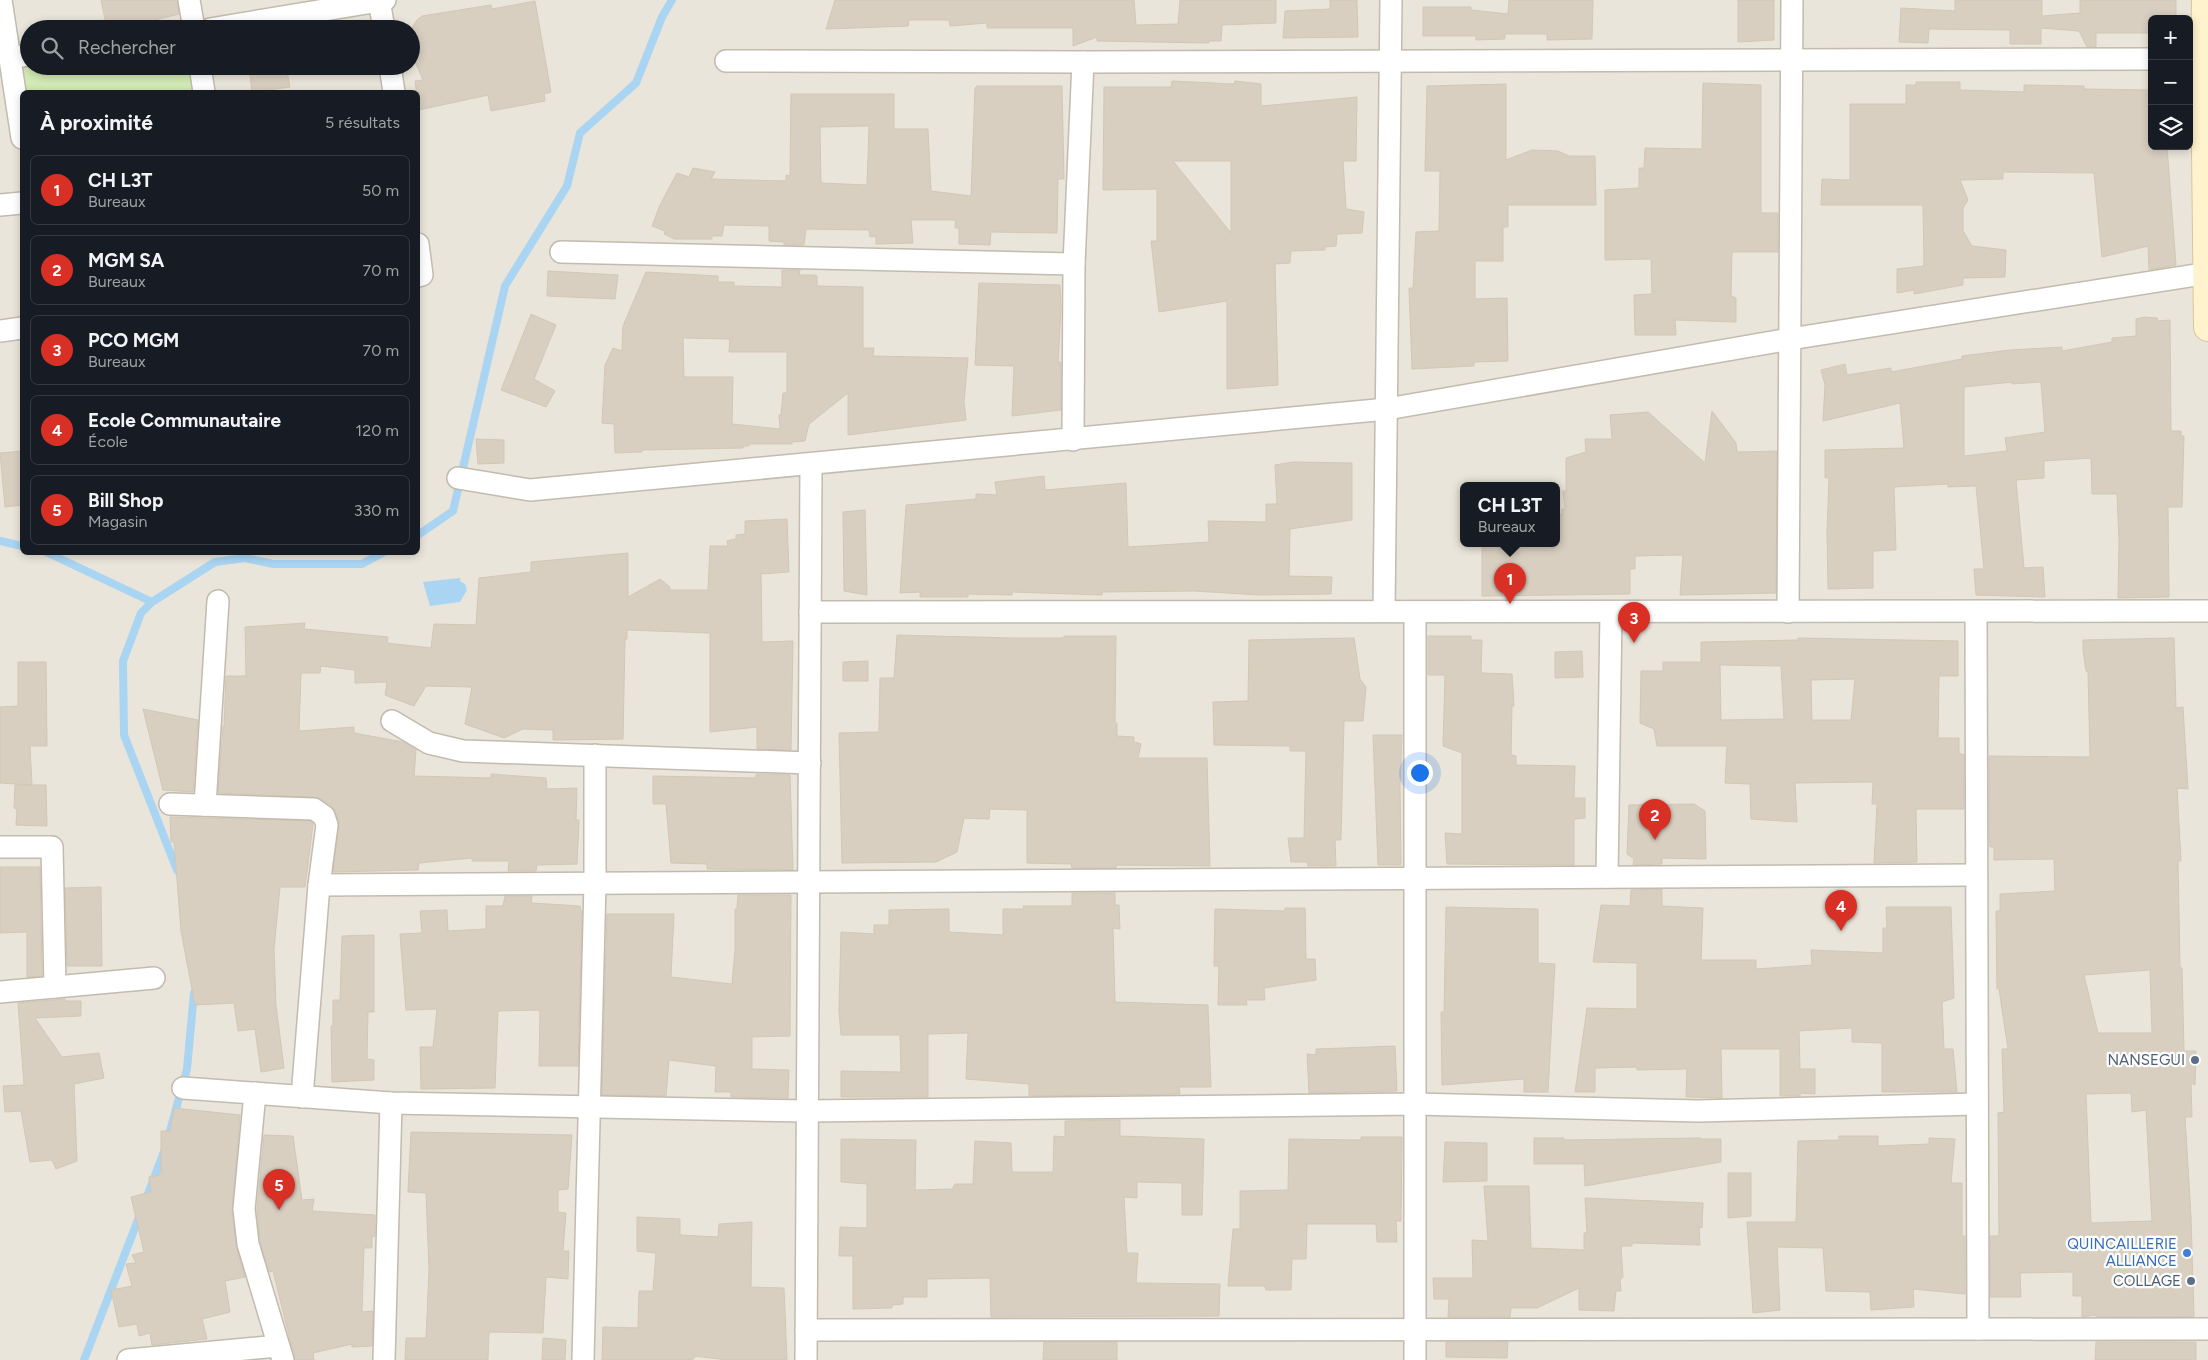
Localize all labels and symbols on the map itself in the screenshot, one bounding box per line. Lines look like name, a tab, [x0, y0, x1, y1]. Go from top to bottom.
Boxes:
pin: 1	[1494, 563, 1526, 604]
pin: 3	[1618, 602, 1650, 643]
your location	[1407, 760, 1433, 786]
pin: 2	[1639, 799, 1671, 840]
pin: 4	[1825, 890, 1857, 931]
place label: NANSEGUI	[2107, 1051, 2185, 1069]
marker: NANSEGUI	[2189, 1054, 2201, 1066]
pin: 5	[263, 1169, 295, 1210]
place label: QUINCAILLERIE ALLIANCE	[2067, 1235, 2177, 1270]
marker: QUINCAILLERIE ALLIANCE	[2181, 1247, 2193, 1259]
place label: COLLAGE	[2113, 1272, 2181, 1290]
marker: COLLAGE	[2185, 1275, 2197, 1287]

